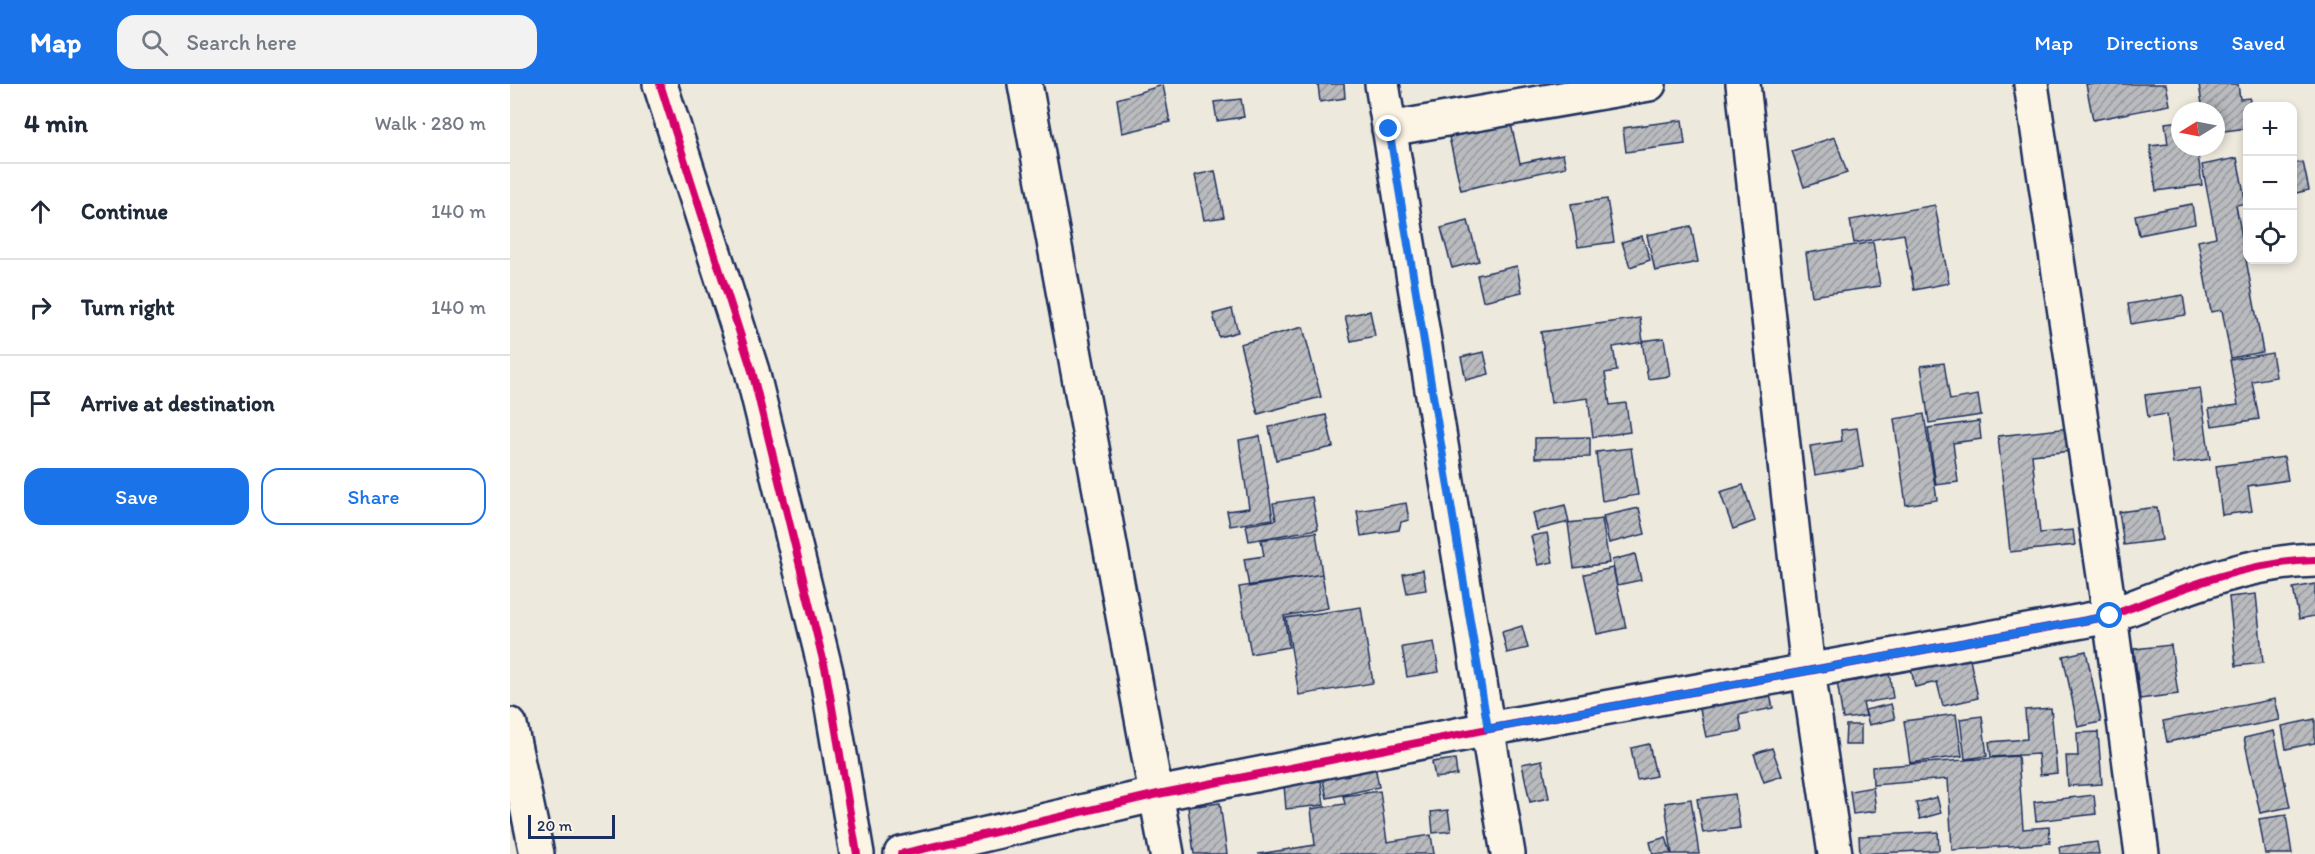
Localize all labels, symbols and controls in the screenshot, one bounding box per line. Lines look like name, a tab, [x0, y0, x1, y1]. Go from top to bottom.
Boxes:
search box	[117, 15, 537, 69]
text: Map	[30, 25, 81, 59]
icon: search	[138, 26, 171, 59]
text: Search here	[186, 29, 297, 56]
text: Map	[2035, 30, 2073, 55]
text: Directions	[2106, 30, 2198, 55]
text: Saved	[2231, 30, 2285, 55]
north arrow	[2171, 102, 2225, 156]
map controls	[2243, 102, 2297, 264]
button: +	[2243, 102, 2297, 156]
text: 4 min	[24, 107, 88, 139]
text: Walk · 280 m	[374, 111, 486, 135]
route end	[1375, 115, 1401, 141]
button: −	[2243, 156, 2297, 210]
icon: ahead	[24, 195, 57, 228]
text: Continue	[81, 198, 168, 225]
text: 140 m	[431, 199, 486, 223]
button: locate	[2243, 210, 2297, 264]
icon: right	[24, 291, 57, 324]
text: Turn right	[81, 294, 175, 321]
text: 140 m	[431, 295, 486, 319]
icon: arrive	[24, 387, 57, 420]
text: Arrive at destination	[81, 390, 275, 417]
button: Save	[24, 468, 249, 525]
button: Share	[261, 468, 486, 525]
route start	[2096, 602, 2122, 628]
scale bar	[528, 812, 615, 840]
text: 20 m	[537, 816, 572, 835]

